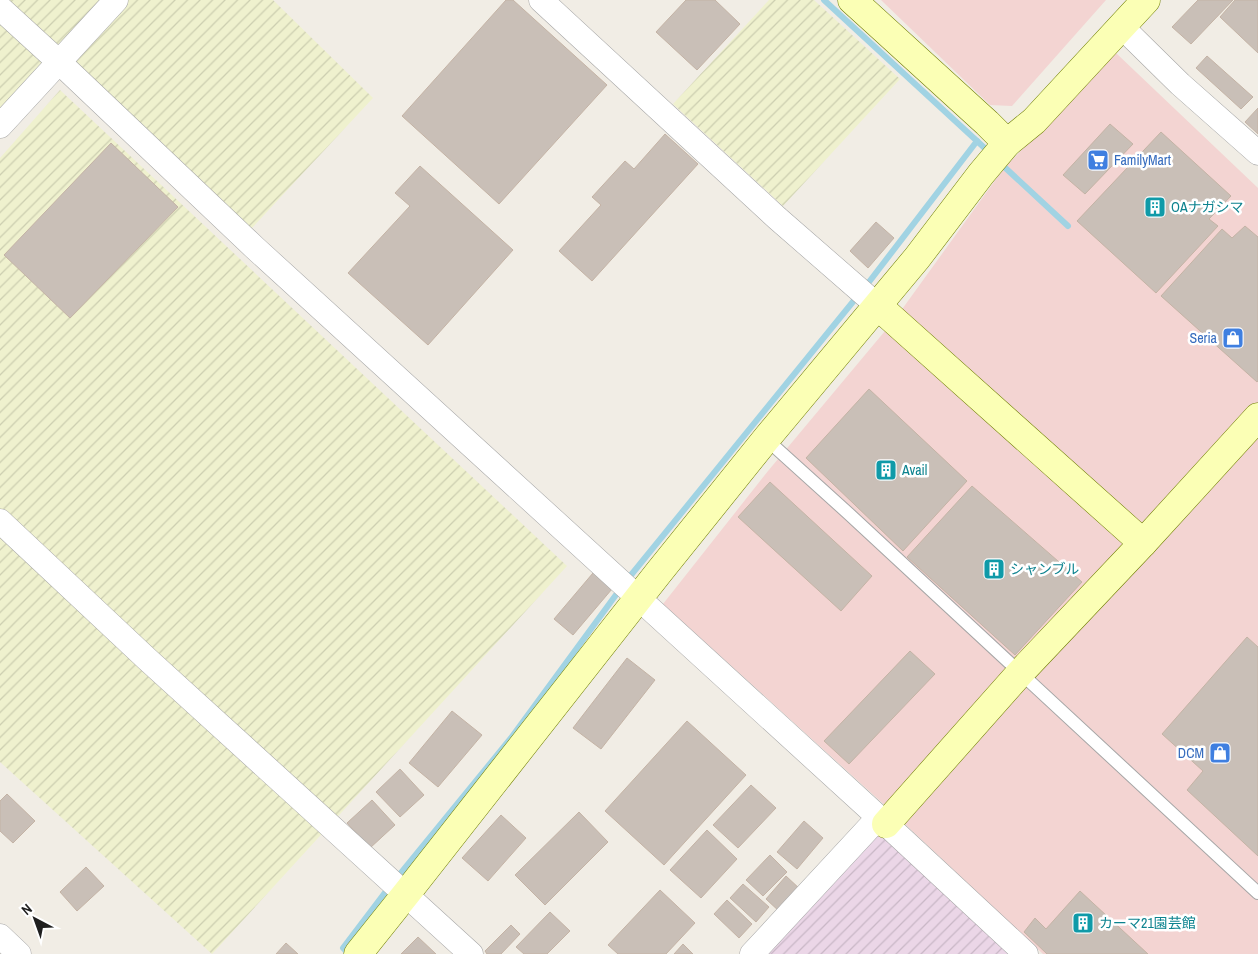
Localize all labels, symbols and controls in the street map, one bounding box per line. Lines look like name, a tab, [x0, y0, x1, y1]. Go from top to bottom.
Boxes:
supermarket icon: FamilyMart	[1086, 148, 1110, 172]
place label: FamilyMart	[1114, 151, 1171, 169]
building icon: OAナガシマ	[1143, 195, 1167, 219]
place label: OAナガシマ	[1171, 198, 1244, 216]
shop icon: Seria	[1221, 326, 1245, 350]
place label: Seria	[1190, 329, 1218, 347]
building icon: Avail	[874, 458, 898, 482]
place label: Avail	[901, 461, 927, 479]
building icon: シャンブル	[982, 557, 1006, 581]
place label: シャンブル	[1010, 560, 1080, 578]
shop icon: DCM	[1208, 741, 1232, 765]
place label: DCM	[1178, 744, 1204, 762]
north arrow	[10, 894, 60, 944]
text: N	[17, 900, 36, 919]
building icon: カーマ21園芸館	[1071, 911, 1095, 935]
place label: カーマ21園芸館	[1099, 914, 1196, 932]

